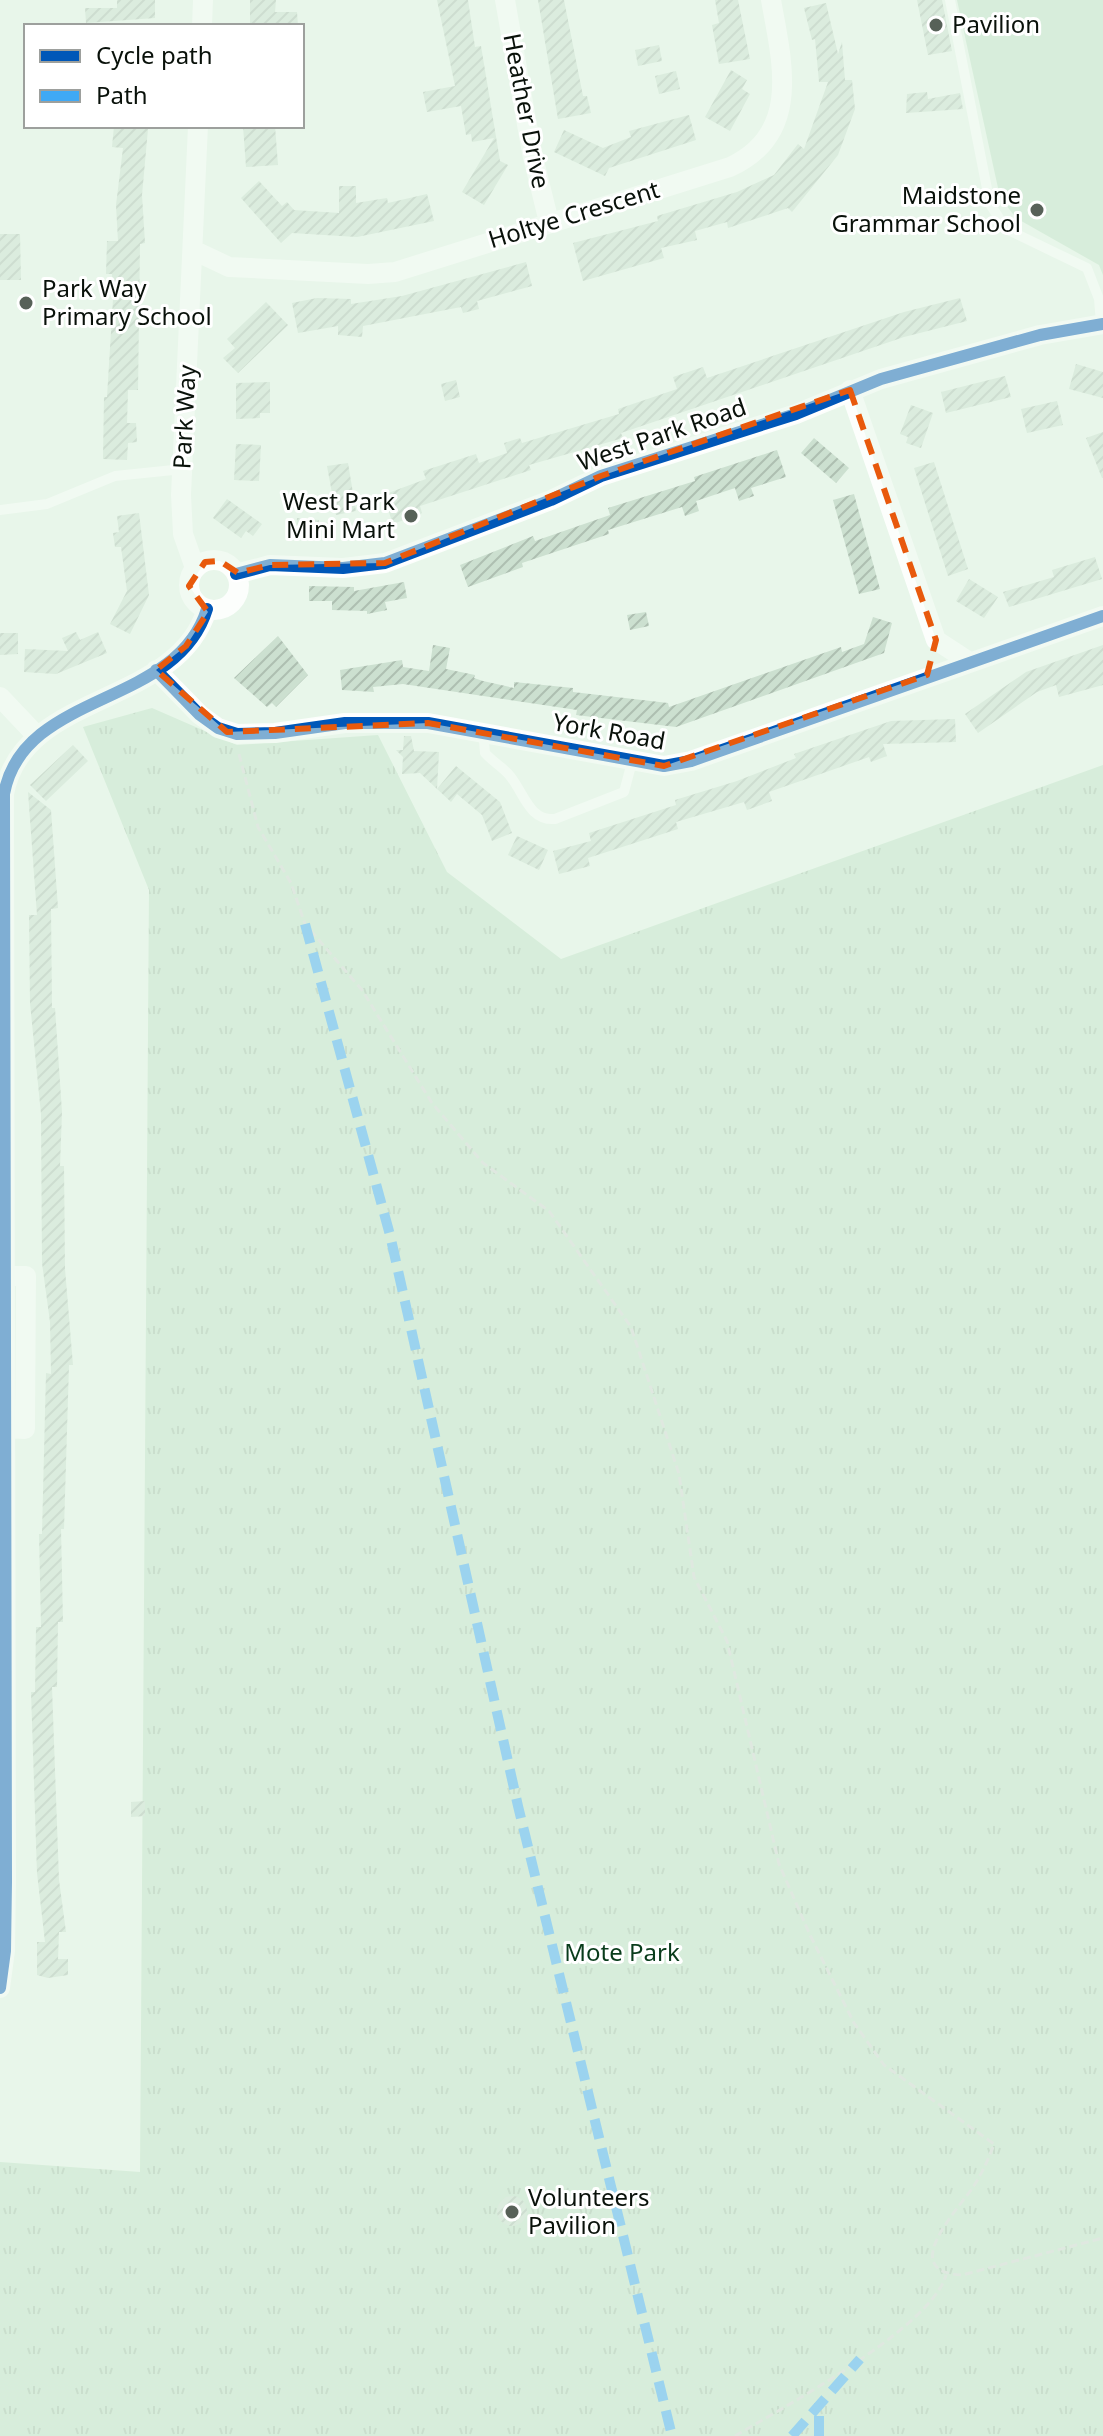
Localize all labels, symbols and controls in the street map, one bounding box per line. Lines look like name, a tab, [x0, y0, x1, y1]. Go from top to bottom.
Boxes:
place label: Pavilion	[952, 7, 1040, 40]
marker: Pavilion	[927, 16, 945, 34]
legend	[24, 24, 304, 128]
street label: Heather Drive	[496, 30, 559, 191]
text: Cycle path	[96, 38, 213, 71]
text: Path	[96, 78, 147, 111]
street label: Holtye Crescent	[484, 172, 664, 255]
place label: Maidstone Grammar School	[831, 178, 1021, 239]
marker: Maidstone Grammar School	[1028, 201, 1046, 219]
place label: Park Way Primary School	[42, 271, 212, 332]
marker: Park Way Primary School	[17, 294, 35, 312]
street label: Park Way	[164, 363, 203, 470]
street label: West Park Road	[573, 389, 750, 478]
place label: West Park Mini Mart	[283, 484, 395, 545]
marker: West Park Mini Mart	[402, 507, 420, 525]
street label: York Road	[550, 704, 668, 757]
park label: Mote Park	[564, 1935, 680, 1968]
place label: Volunteers Pavilion	[528, 2180, 649, 2241]
marker: Volunteers Pavilion	[503, 2203, 521, 2221]

